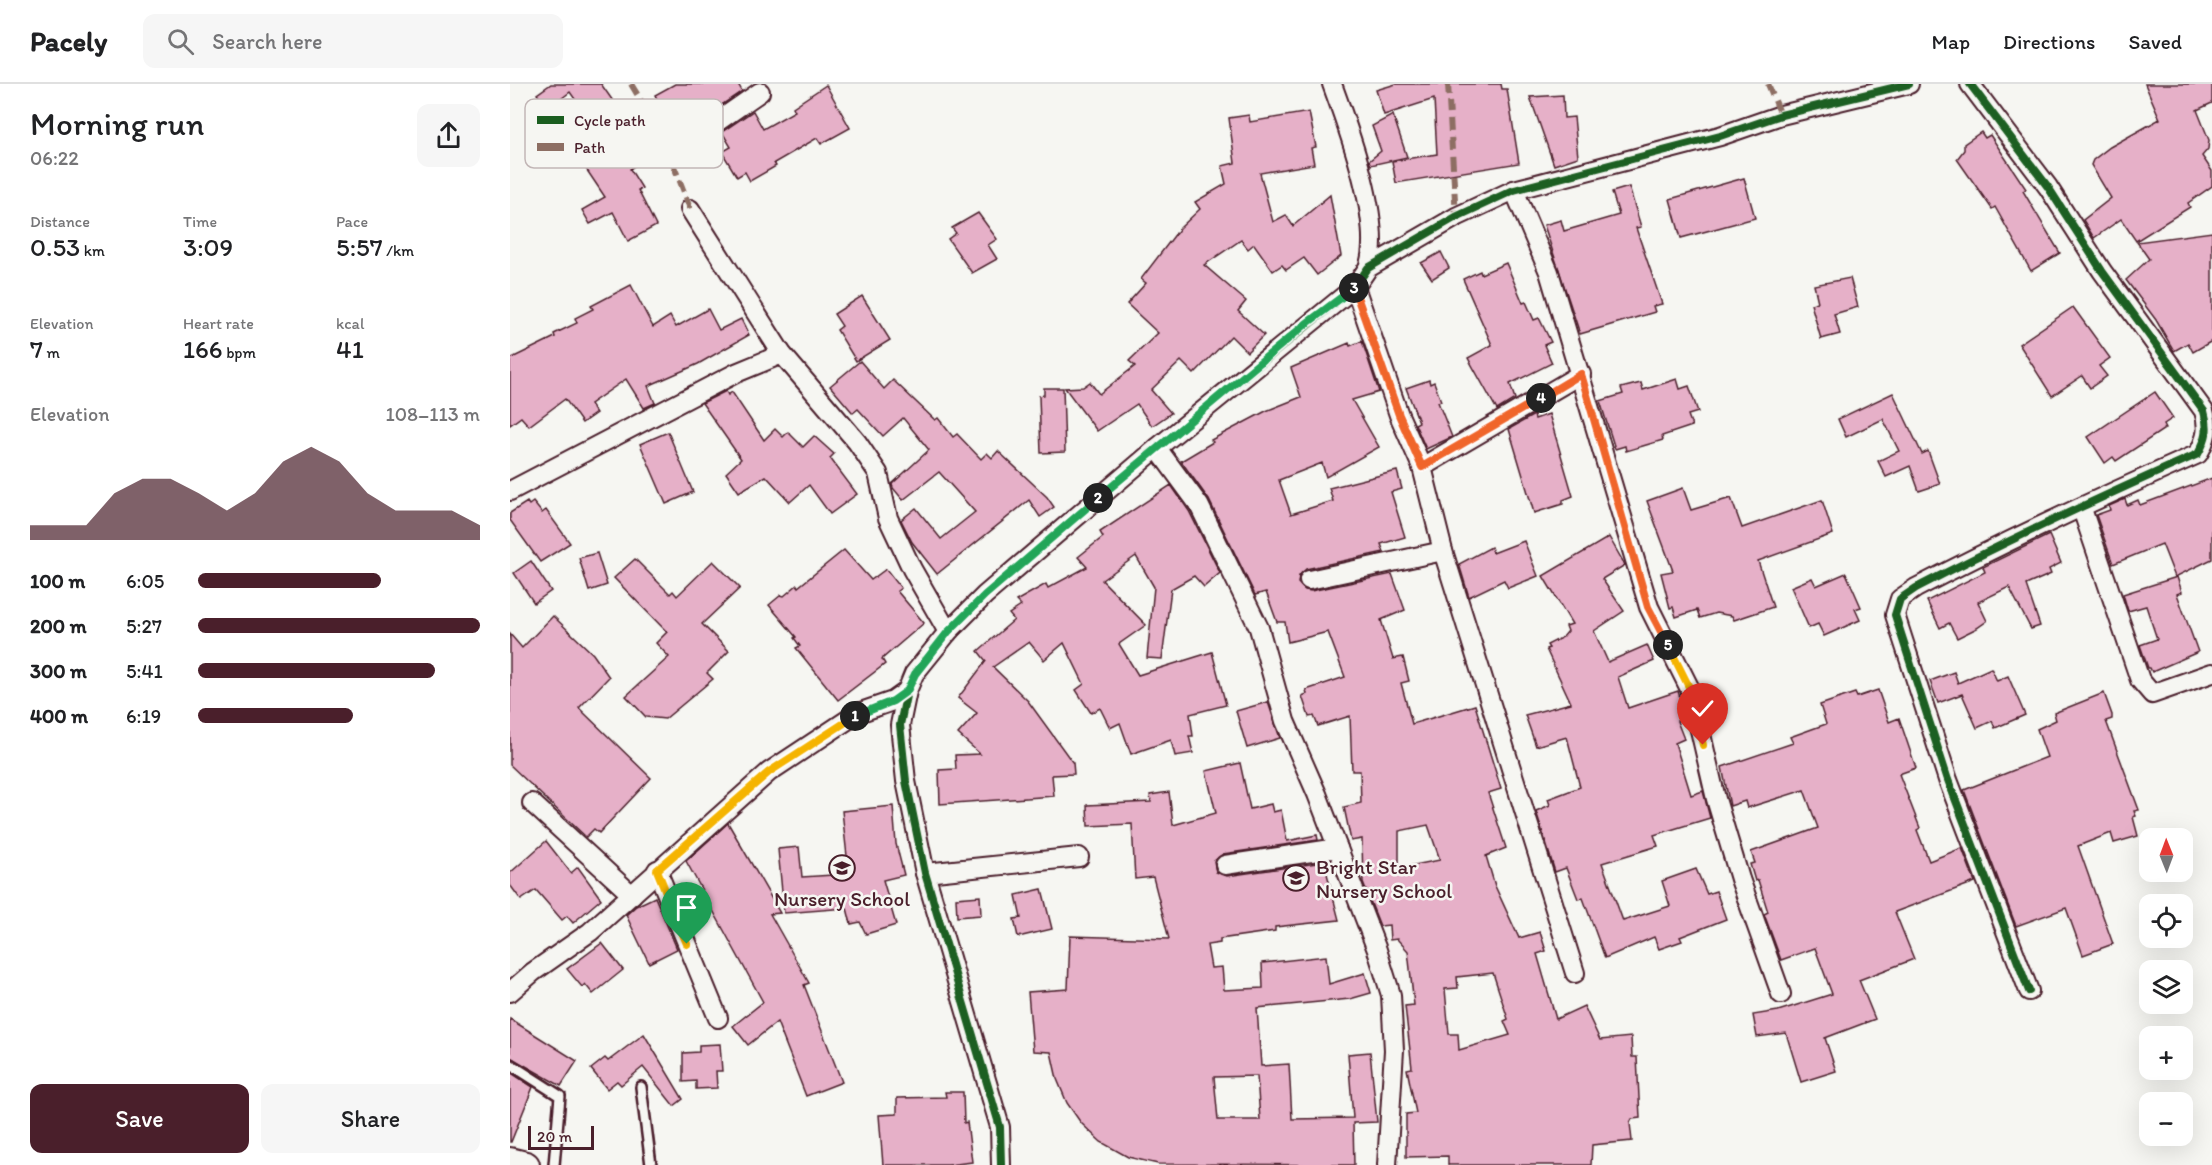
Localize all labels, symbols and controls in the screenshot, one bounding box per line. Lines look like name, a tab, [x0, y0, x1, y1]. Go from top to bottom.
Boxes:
search box	[143, 14, 563, 68]
text: Pacely	[30, 24, 107, 58]
icon: search	[164, 25, 197, 58]
text: Search here	[212, 28, 323, 55]
text: Map	[1932, 29, 1970, 54]
text: Directions	[2003, 29, 2095, 54]
text: Saved	[2128, 29, 2182, 54]
legend	[525, 99, 723, 168]
text: Morning run	[30, 104, 205, 143]
button: share	[417, 104, 480, 167]
text: Cycle path	[574, 111, 646, 130]
text: Path	[574, 138, 605, 157]
text: 06:22	[30, 146, 79, 170]
text: Distance	[30, 212, 90, 231]
text: Time	[183, 212, 217, 231]
text: Pace	[336, 212, 368, 231]
text: 0.53	[30, 231, 80, 263]
text: 3:09	[183, 231, 233, 263]
text: 5:57	[336, 231, 383, 263]
text: km	[80, 241, 105, 260]
text: /km	[383, 241, 414, 260]
pin: 3	[1339, 273, 1369, 303]
text: 3	[1350, 278, 1358, 297]
text: Elevation	[30, 314, 94, 333]
text: Heart rate	[183, 314, 254, 333]
text: kcal	[336, 314, 364, 333]
text: 7	[30, 333, 43, 365]
text: 166	[183, 333, 223, 365]
text: 41	[336, 333, 364, 365]
text: m	[43, 343, 60, 362]
text: bpm	[223, 343, 256, 362]
pin: 4	[1526, 383, 1556, 413]
text: 4	[1536, 388, 1546, 407]
text: Elevation	[30, 402, 109, 426]
text: 108–113 m	[386, 402, 480, 426]
pin: 2	[1083, 483, 1113, 513]
text: 2	[1094, 488, 1102, 507]
text: 100 m	[30, 569, 85, 593]
text: 6:05	[126, 569, 164, 593]
text: 200 m	[30, 614, 86, 638]
text: 5:27	[126, 614, 162, 638]
pin: 5	[1653, 630, 1683, 660]
text: 5	[1664, 635, 1672, 654]
text: 300 m	[30, 659, 87, 683]
text: 5:41	[126, 659, 163, 683]
pin	[1677, 683, 1728, 745]
icon: check	[1686, 692, 1719, 725]
pin: 1	[840, 701, 870, 731]
text: 400 m	[30, 704, 88, 728]
text: 6:19	[126, 704, 161, 728]
text: 1	[851, 706, 859, 725]
north arrow	[2139, 828, 2193, 882]
map controls	[2139, 828, 2193, 1146]
school or university icon: Nursery School	[827, 853, 857, 883]
place label: Bright Star Nursery School	[1316, 854, 1452, 903]
school or university icon: Bright Star Nursery School	[1281, 863, 1311, 893]
pin	[661, 882, 712, 944]
place label: Nursery School	[774, 886, 910, 911]
icon: arrive	[670, 891, 703, 924]
button: locate	[2139, 894, 2193, 948]
button: layers	[2139, 960, 2193, 1014]
button: +	[2139, 1026, 2193, 1080]
button: Save	[30, 1084, 249, 1153]
button: Share	[261, 1084, 480, 1153]
button: −	[2139, 1092, 2193, 1146]
scale bar	[528, 1123, 594, 1150]
text: 20 m	[537, 1127, 572, 1146]

